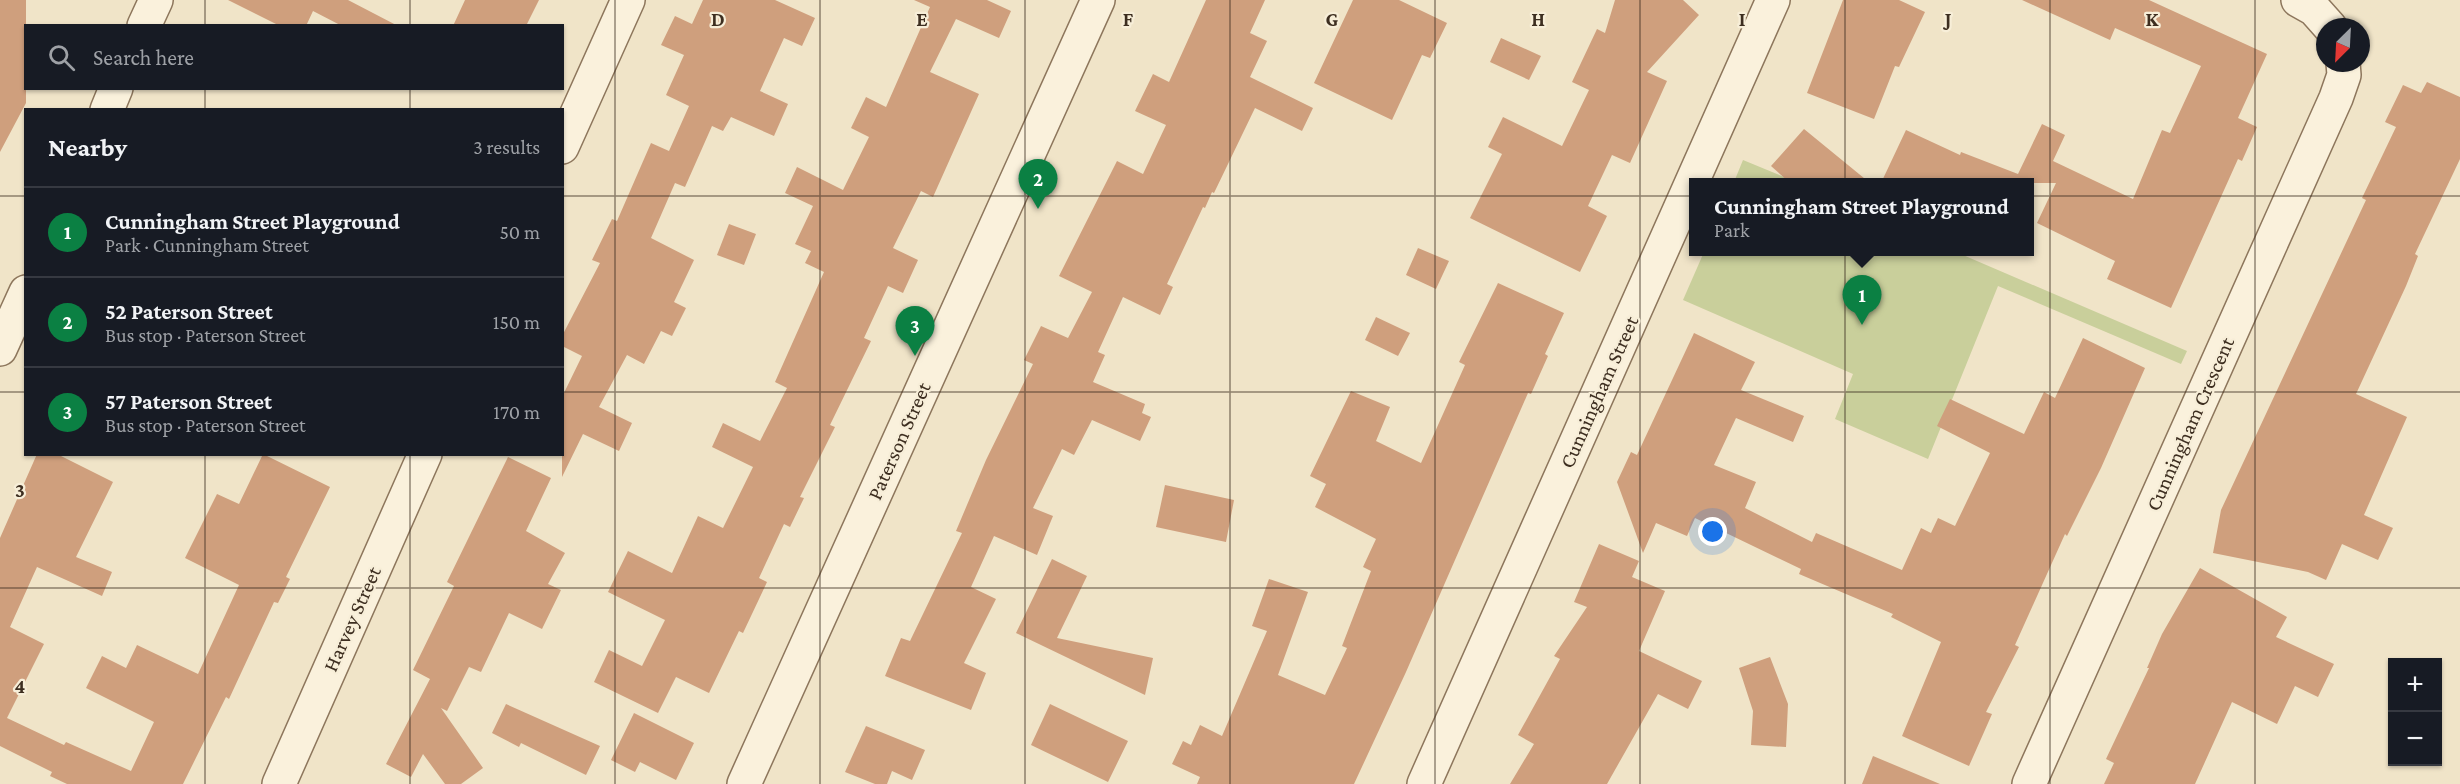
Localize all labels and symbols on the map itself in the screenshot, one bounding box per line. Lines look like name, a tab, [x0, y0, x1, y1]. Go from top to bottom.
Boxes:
text: D	[711, 8, 725, 30]
text: E	[916, 8, 928, 30]
text: F	[1123, 8, 1134, 30]
text: G	[1326, 8, 1339, 30]
text: H	[1531, 8, 1545, 30]
text: I	[1739, 8, 1746, 30]
text: J	[1943, 8, 1952, 30]
text: K	[2146, 8, 2160, 30]
north arrow	[2316, 18, 2370, 72]
pin: 2	[1018, 160, 1058, 209]
pin: 1	[1842, 276, 1882, 325]
pin: 3	[896, 306, 934, 356]
street label: Cunningham Street	[1555, 311, 1644, 472]
street label: Cunningham Crescent	[2141, 332, 2240, 515]
street label: Paterson Street	[862, 377, 936, 504]
text: 3	[15, 479, 25, 501]
your location	[1698, 517, 1727, 546]
street label: Harvey Street	[318, 562, 386, 675]
text: 4	[15, 675, 26, 697]

